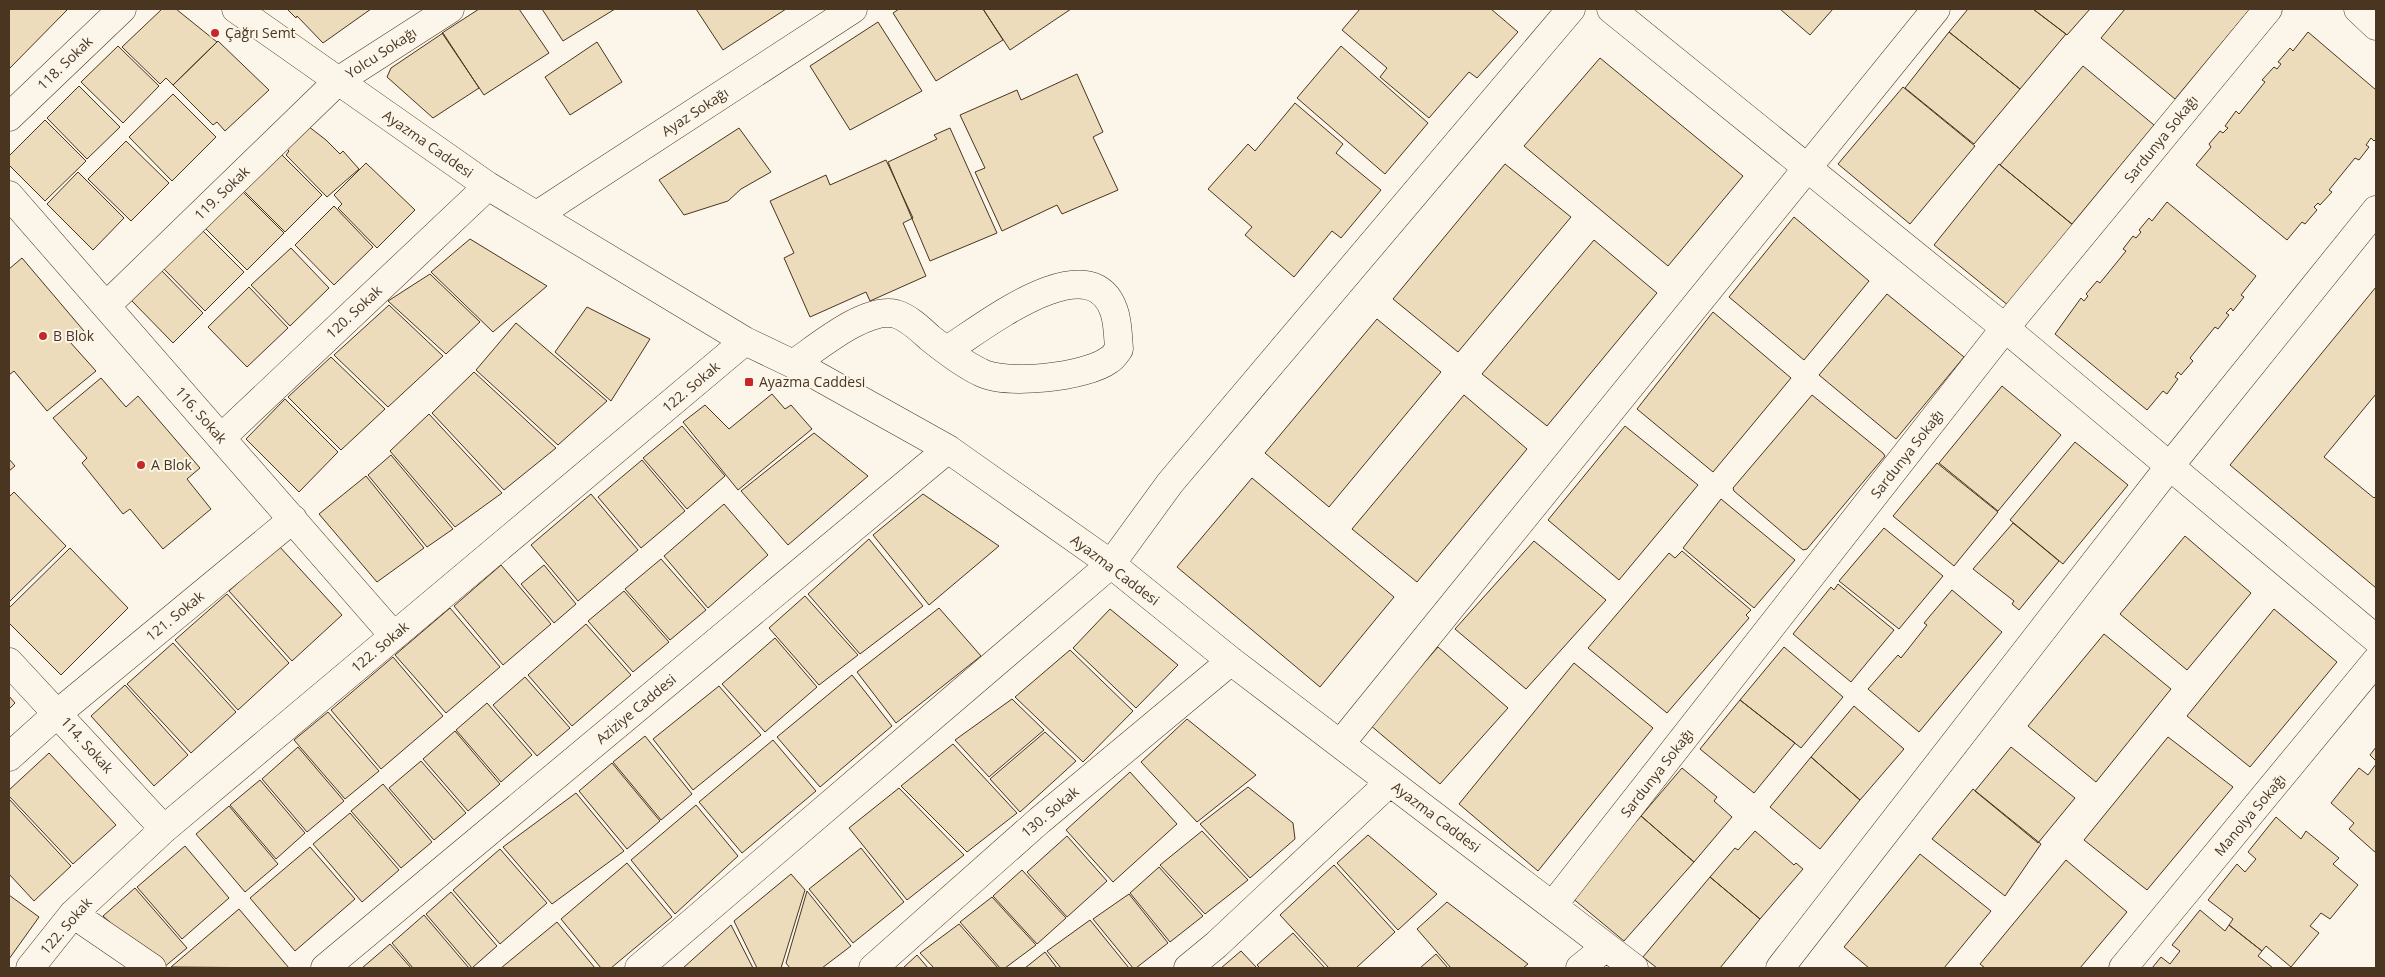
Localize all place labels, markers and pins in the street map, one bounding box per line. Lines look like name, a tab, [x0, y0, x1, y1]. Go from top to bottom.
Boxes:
place label: Çağrı Semt	[225, 23, 296, 42]
marker: Çağrı Semt	[209, 27, 221, 39]
place label: B Blok	[53, 326, 95, 345]
marker: B Blok	[37, 330, 49, 342]
place label: Ayazma Caddesi	[759, 372, 865, 391]
marker: Ayazma Caddesi	[743, 376, 755, 388]
place label: A Blok	[151, 455, 192, 474]
marker: A Blok	[135, 459, 147, 471]

